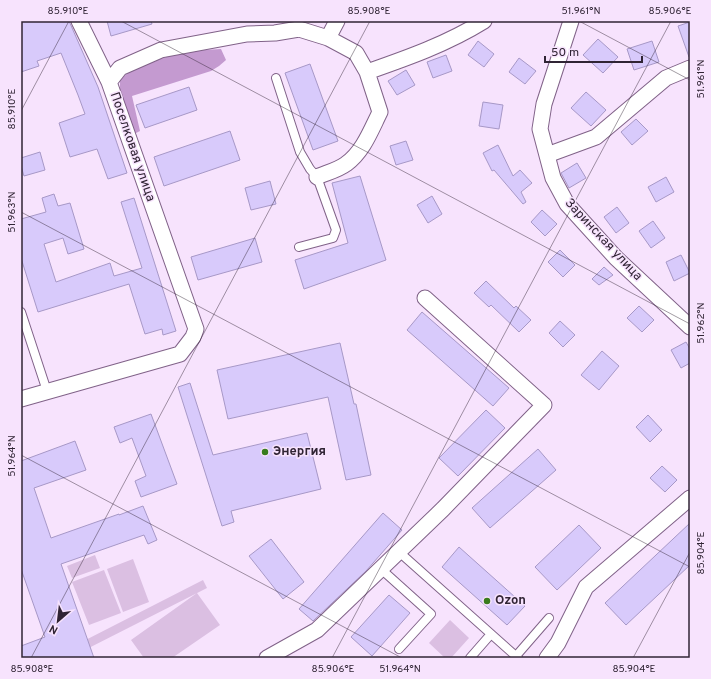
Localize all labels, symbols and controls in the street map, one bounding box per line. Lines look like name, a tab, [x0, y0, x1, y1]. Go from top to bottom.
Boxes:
text: 85.910°E	[48, 5, 88, 18]
text: 85.908°E	[347, 5, 391, 18]
text: 51.961°N	[562, 5, 600, 18]
text: 85.906°E	[649, 5, 691, 18]
scale bar	[545, 38, 642, 64]
text: 50 m	[551, 45, 579, 61]
text: 51.961°N	[695, 60, 708, 98]
text: 85.910°E	[6, 89, 19, 129]
street label: Поселковая улица	[106, 90, 158, 204]
text: 51.963°N	[6, 191, 19, 233]
street label: Заринская улица	[561, 196, 645, 284]
text: 51.962°N	[695, 302, 708, 344]
text: 51.964°N	[6, 435, 19, 477]
place label: Энергия	[273, 444, 326, 460]
marker: Энергия	[260, 447, 270, 457]
text: 85.904°E	[695, 531, 708, 575]
place label: Ozon	[495, 593, 526, 609]
marker: Ozon	[482, 596, 492, 606]
north arrow	[38, 601, 78, 641]
text: N	[47, 621, 61, 637]
text: 85.908°E	[10, 663, 54, 676]
text: 85.906°E	[312, 663, 354, 676]
text: 51.964°N	[379, 663, 421, 676]
text: 85.904°E	[612, 663, 656, 676]

